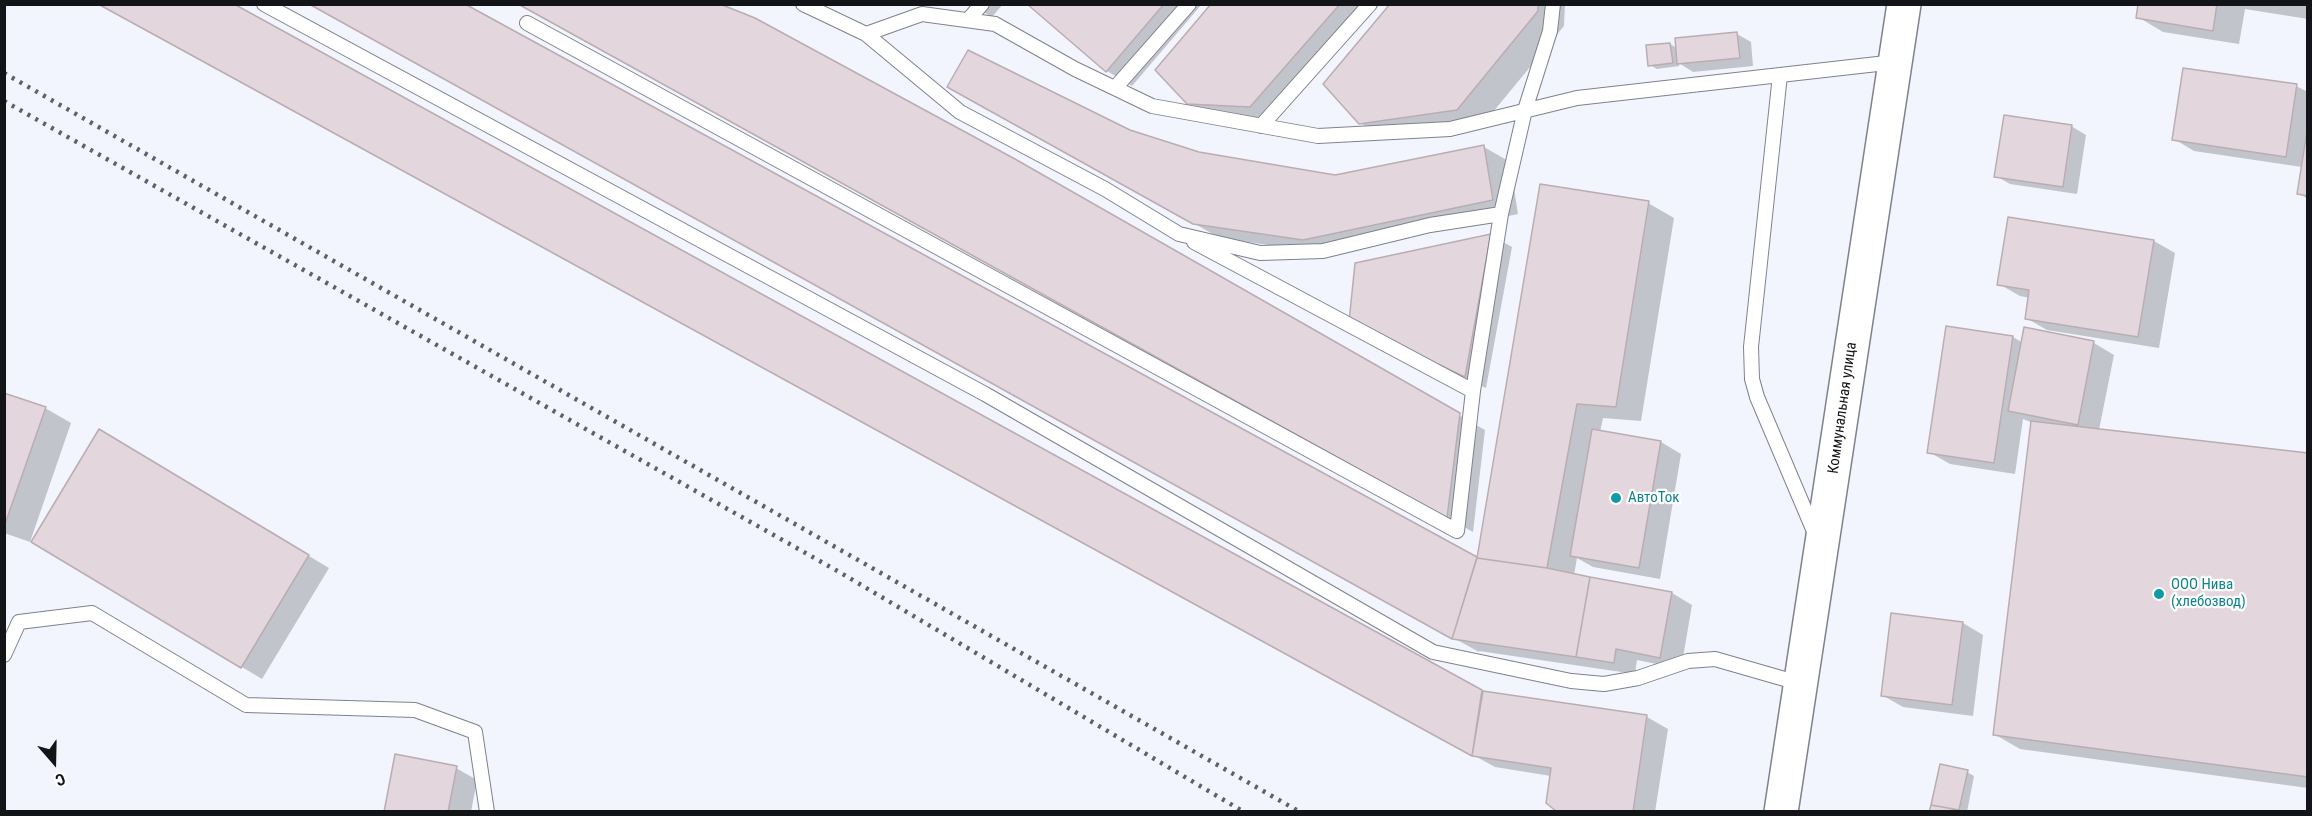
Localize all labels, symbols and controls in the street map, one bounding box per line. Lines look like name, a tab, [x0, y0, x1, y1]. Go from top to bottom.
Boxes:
street label: Коммунальная улица	[1825, 341, 1861, 475]
place label: АвтоТок	[1628, 489, 1680, 507]
marker: АвтоТок	[1609, 491, 1623, 505]
place label: ООО Нива (хлебозвод)	[2171, 576, 2246, 611]
marker: ООО Нива (хлебозвод)	[2152, 587, 2166, 601]
north arrow	[24, 732, 84, 792]
text: С	[53, 769, 68, 790]

